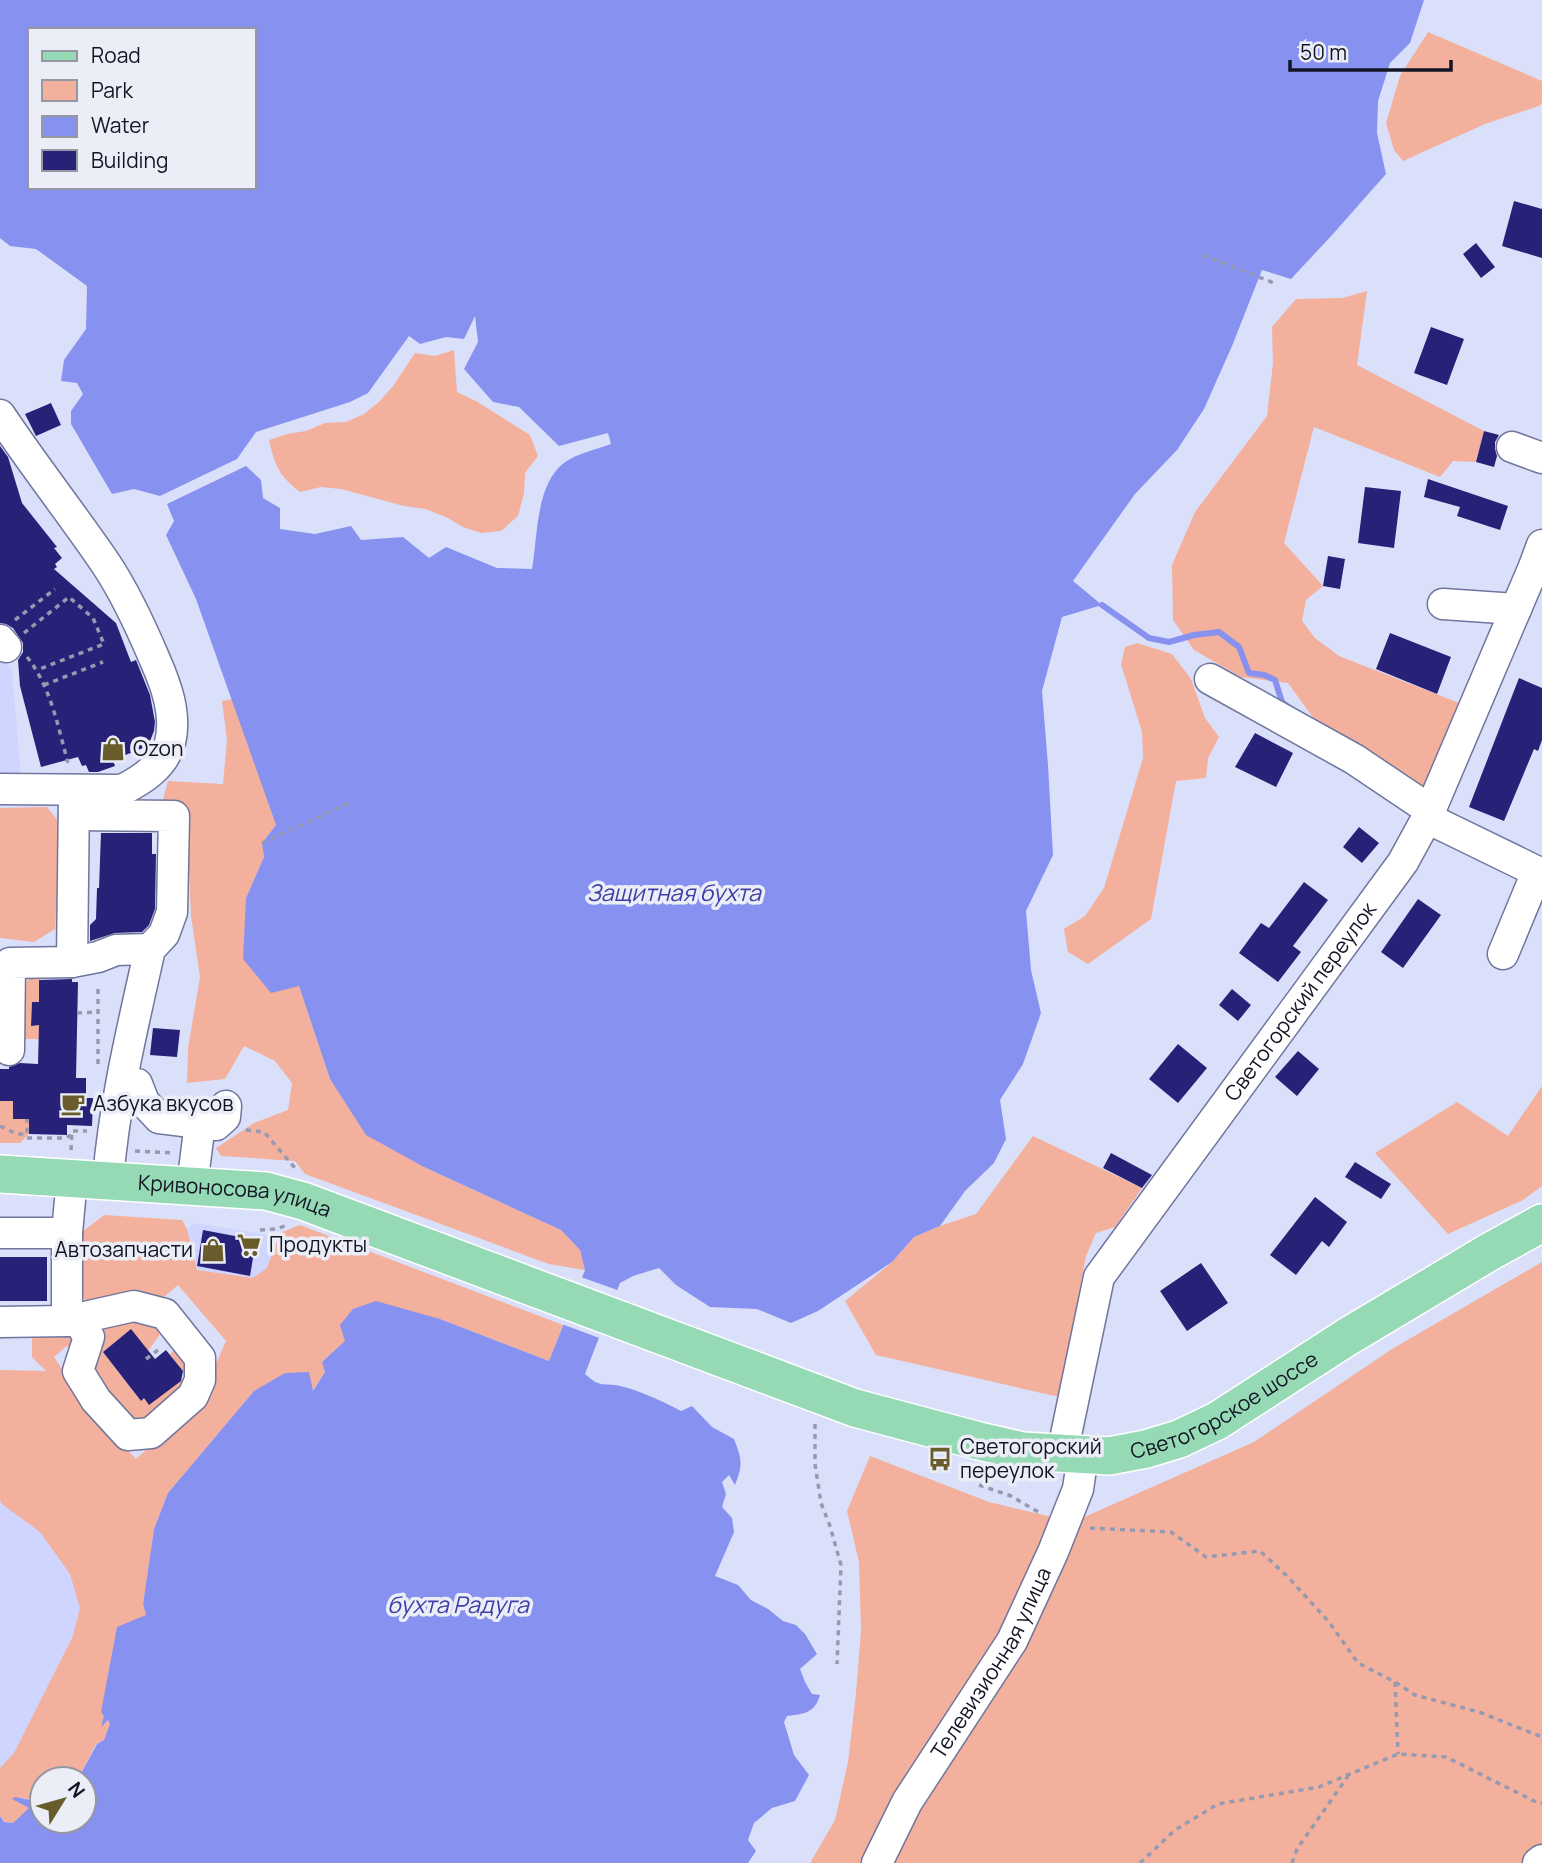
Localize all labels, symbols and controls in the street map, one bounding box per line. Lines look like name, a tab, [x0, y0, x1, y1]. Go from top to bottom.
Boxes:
legend	[28, 28, 256, 189]
scale bar	[1290, 28, 1451, 72]
text: 50 m	[1300, 38, 1347, 66]
text: Road	[91, 41, 141, 69]
text: Park	[91, 76, 133, 104]
text: Water	[91, 111, 150, 139]
text: Building	[91, 146, 168, 174]
place label: Ozon	[133, 734, 183, 762]
shop icon: Ozon	[99, 735, 127, 763]
water label: Защитная бухта	[587, 876, 762, 908]
street label: Светогорский переулок	[1218, 896, 1382, 1106]
place label: Азбука вкусов	[93, 1089, 233, 1117]
cafe icon: Азбука вкусов	[59, 1090, 87, 1118]
street label: Кривоносова улица	[137, 1168, 335, 1223]
place label: Продукты	[269, 1230, 367, 1258]
supermarket icon: Продукты	[235, 1231, 263, 1259]
place label: Автозапчасти	[55, 1235, 193, 1263]
shop icon: Автозапчасти	[199, 1236, 227, 1264]
street label: Светогорское шоссе	[1128, 1344, 1323, 1465]
place label: Светогорский переулок	[960, 1432, 1102, 1484]
bus stop icon: Светогорский переулок	[926, 1445, 954, 1473]
street label: Телевизионная улица	[924, 1562, 1057, 1764]
water label: бухта Радуга	[387, 1588, 530, 1620]
north arrow	[28, 1765, 98, 1835]
text: N	[62, 1776, 91, 1803]

